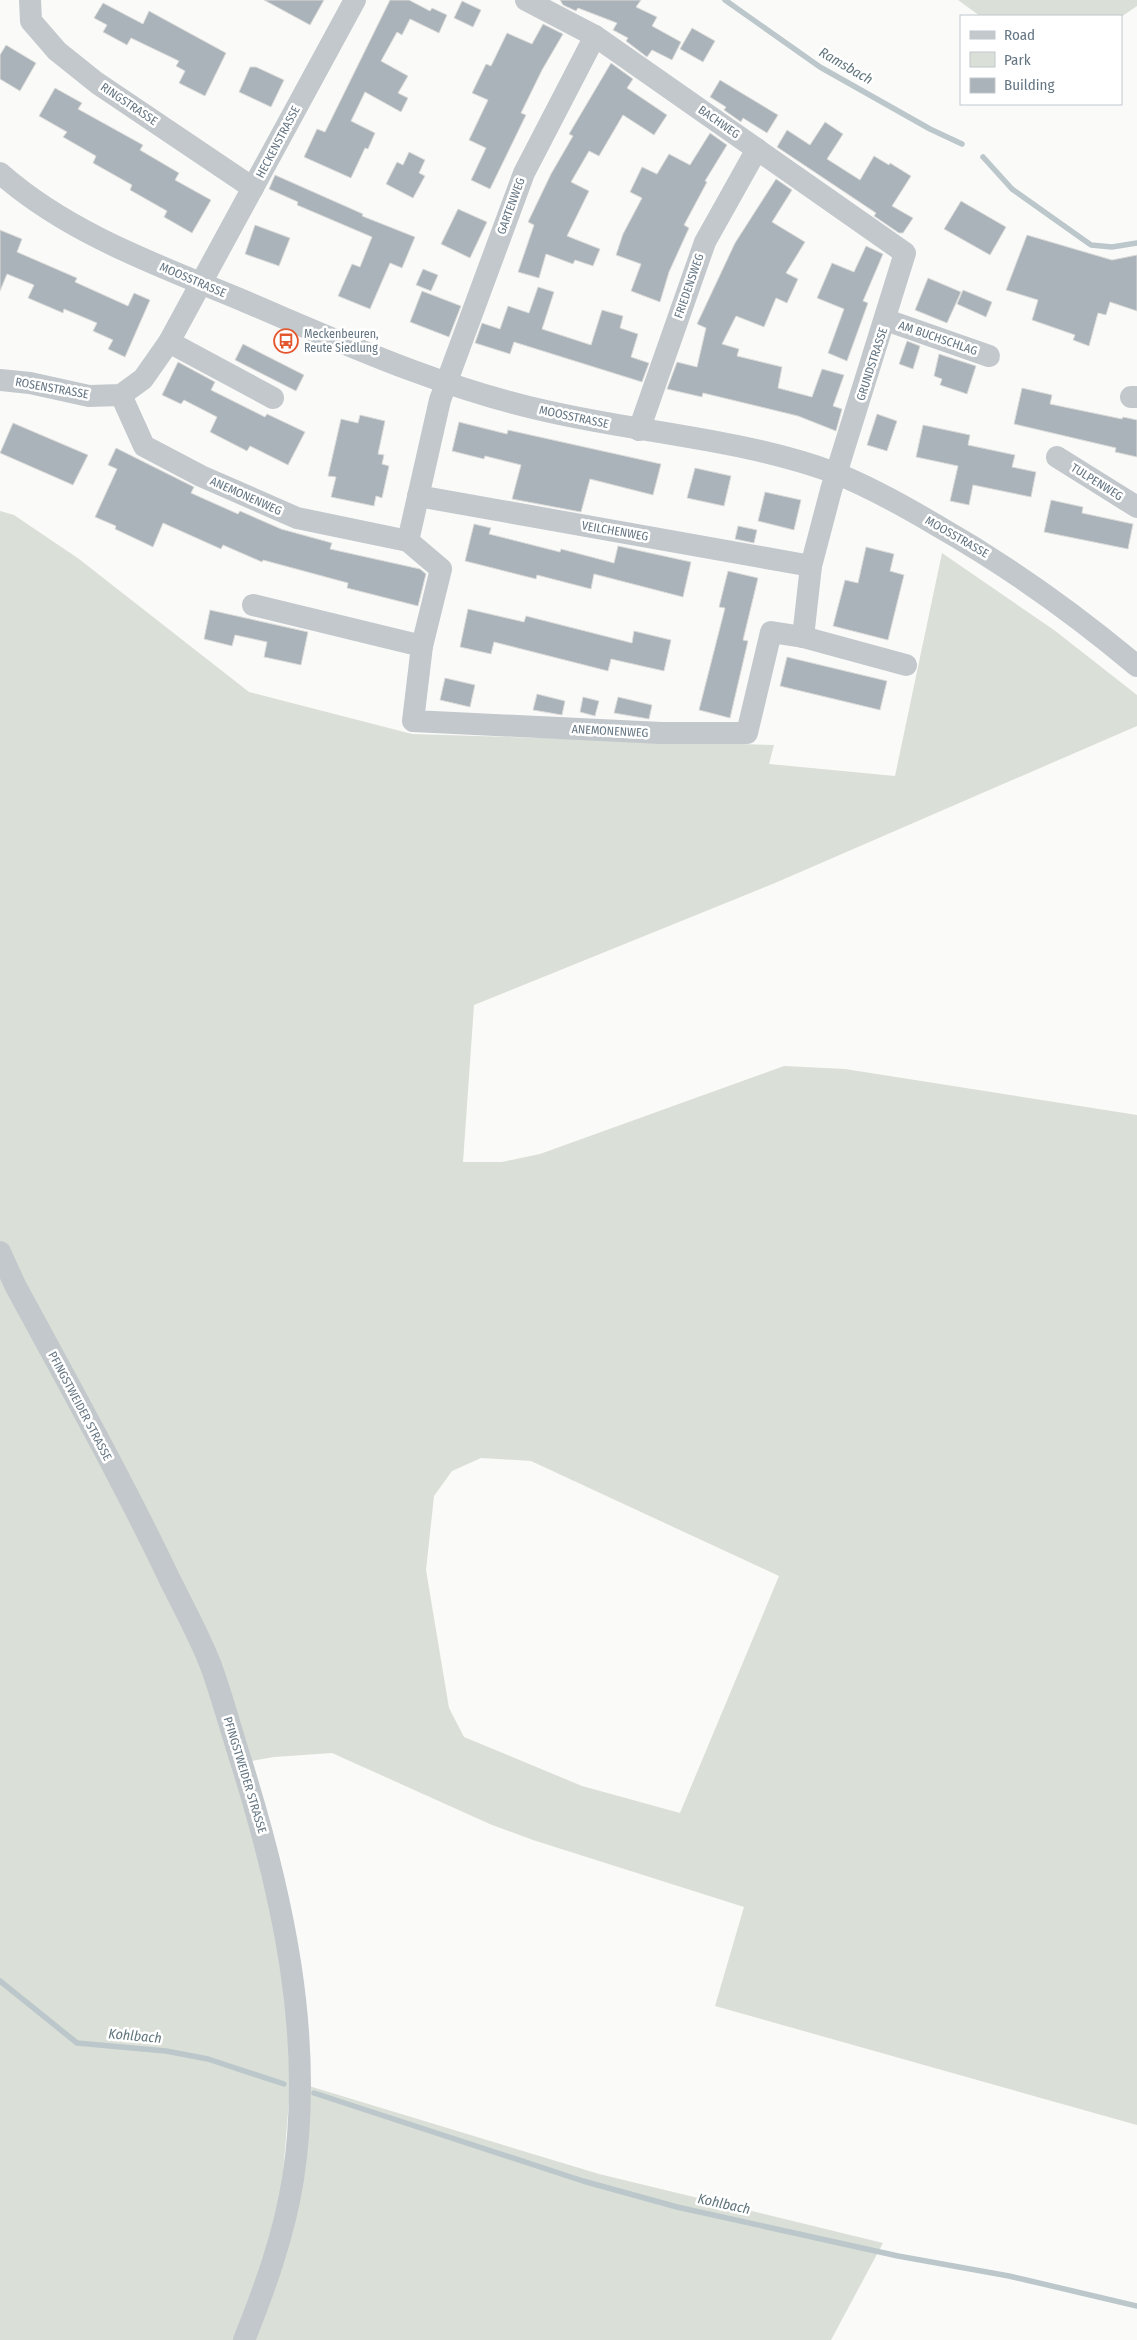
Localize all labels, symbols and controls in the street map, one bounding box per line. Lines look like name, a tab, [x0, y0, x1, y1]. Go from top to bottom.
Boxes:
legend	[960, 15, 1122, 105]
text: Road	[1004, 26, 1035, 44]
water label: Ramsbach	[816, 44, 876, 88]
text: Park	[1004, 51, 1031, 69]
text: Building	[1004, 76, 1055, 94]
street label: RINGSTRASSE	[98, 80, 160, 128]
street label: HECKENSTRASSE	[253, 103, 303, 180]
street label: BACHWEG	[696, 103, 743, 141]
street label: GARTENWEG	[494, 176, 528, 236]
street label: FRIEDENSWEG	[671, 252, 707, 320]
street label: MOOSSTRASSE	[158, 260, 229, 300]
street label: AM BUCHSCHLAG	[897, 318, 979, 358]
street label: GRUNDSTRASSE	[854, 325, 891, 402]
place label: Meckenbeuren, Reute Siedlung	[304, 327, 379, 355]
bus stop icon: Meckenbeuren, Reute Siedlung	[273, 328, 299, 354]
street label: ROSENSTRASSE	[14, 375, 90, 401]
street label: MOOSSTRASSE	[538, 403, 610, 431]
street label: TULPENWEG	[1068, 461, 1126, 503]
street label: ANEMONENWEG	[208, 474, 284, 518]
street label: MOOSSTRASSE	[923, 513, 991, 561]
street label: VEILCHENWEG	[581, 518, 649, 544]
street label: ANEMONENWEG	[571, 722, 649, 740]
street label: PFINGSTWEIDER STRASSE	[45, 1349, 115, 1463]
street label: PFINGSTWEIDER STRASSE	[221, 1715, 270, 1835]
water label: Kohlbach	[108, 2025, 162, 2047]
water label: Kohlbach	[696, 2190, 752, 2218]

